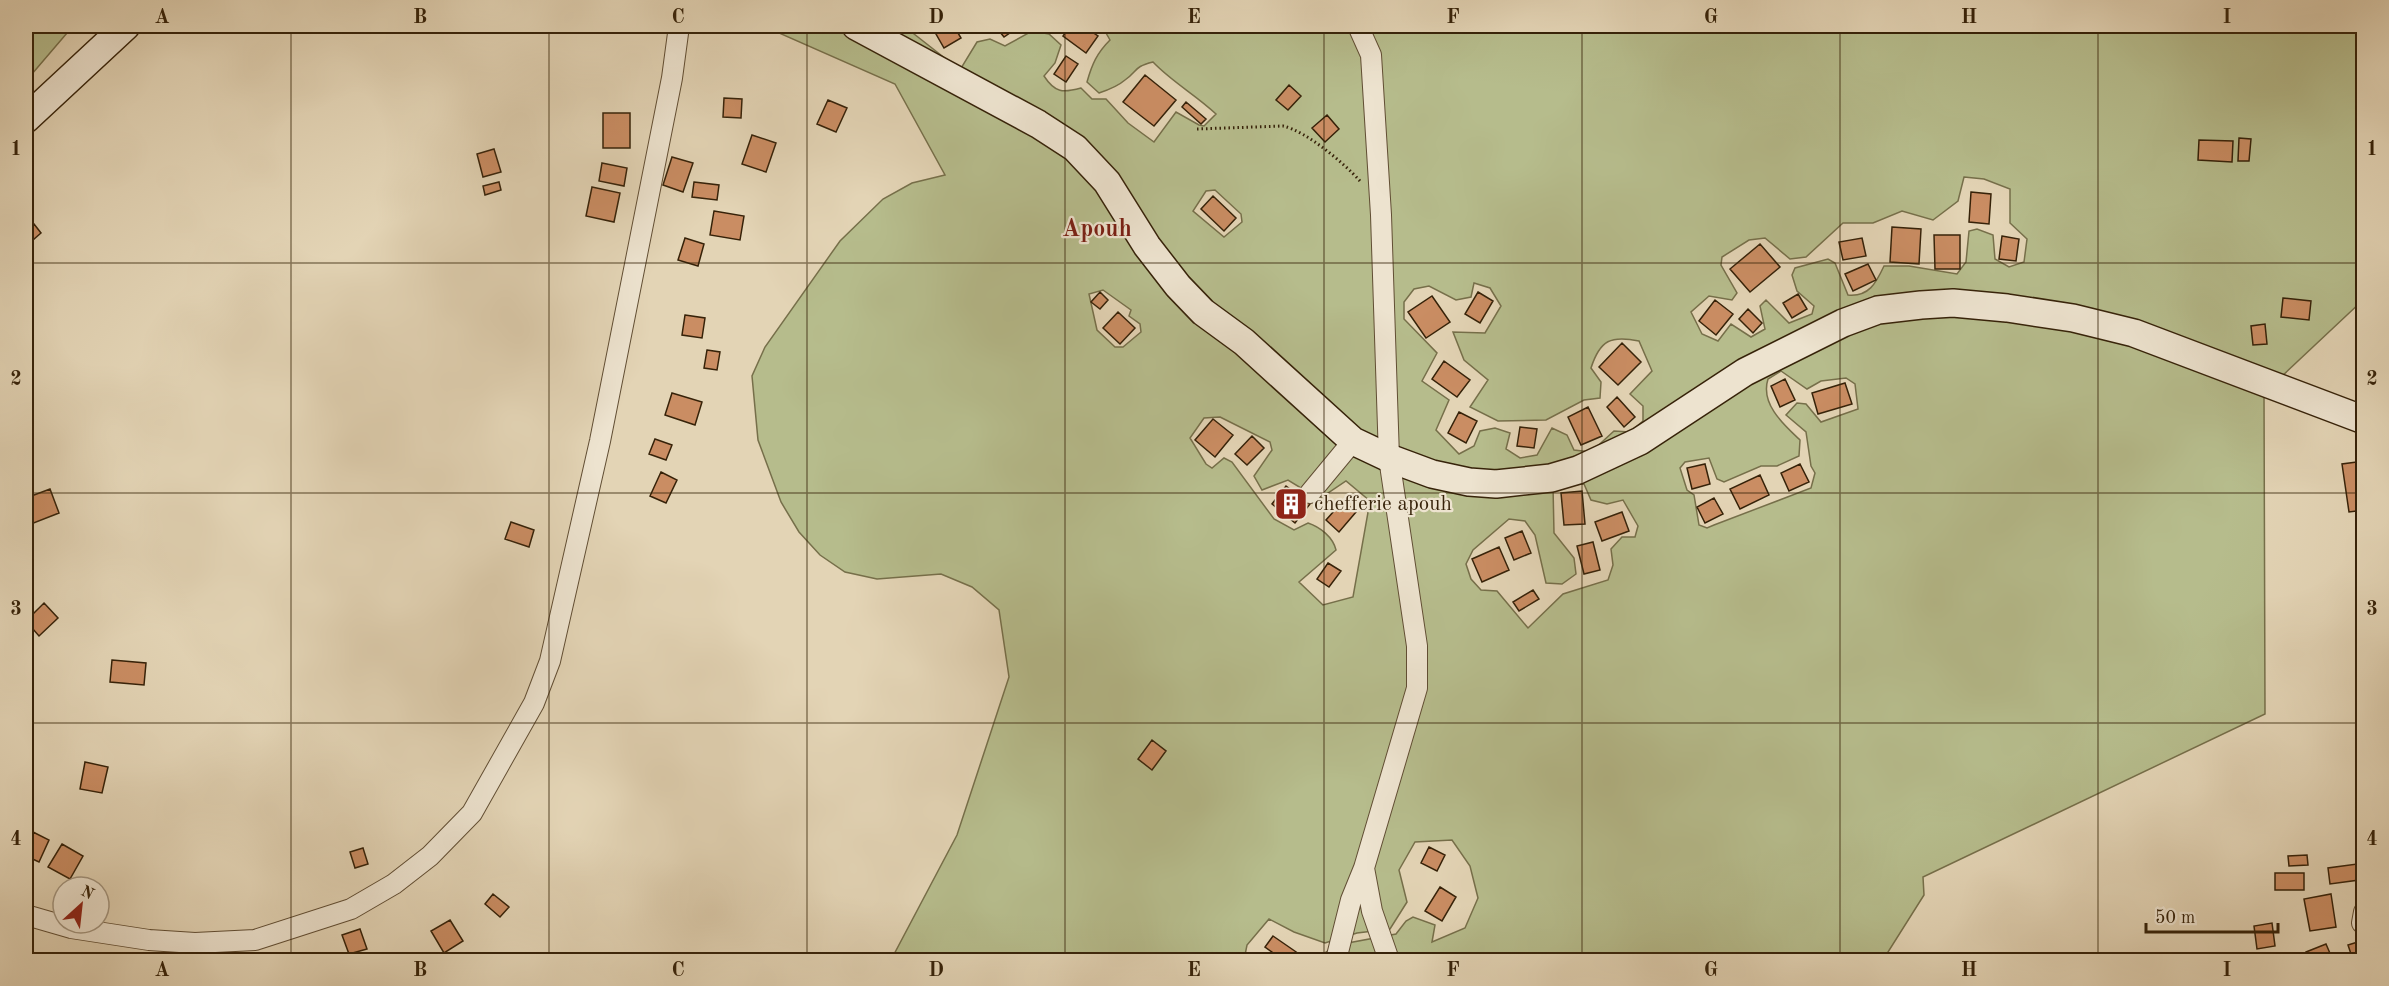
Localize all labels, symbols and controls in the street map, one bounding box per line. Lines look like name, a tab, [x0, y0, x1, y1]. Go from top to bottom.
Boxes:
text: A	[154, 8, 170, 28]
text: B	[413, 8, 427, 28]
text: C	[671, 8, 685, 28]
text: D	[928, 8, 944, 28]
text: E	[1187, 8, 1201, 28]
text: F	[1446, 8, 1460, 28]
text: G	[1704, 8, 1718, 28]
text: H	[1961, 8, 1977, 28]
text: I	[2223, 8, 2231, 28]
text: 1	[10, 140, 22, 160]
text: 1	[2366, 140, 2378, 160]
district label: Apouh	[1062, 218, 1132, 242]
text: 2	[10, 370, 22, 390]
text: 2	[2366, 370, 2378, 390]
building icon: chefferie apouh	[1273, 486, 1309, 522]
place label: chefferie apouh	[1314, 494, 1452, 515]
text: 3	[10, 600, 22, 620]
text: 3	[2366, 600, 2378, 620]
text: 4	[10, 830, 22, 850]
text: 4	[2366, 830, 2378, 850]
north arrow	[51, 875, 111, 935]
text: N	[78, 884, 97, 904]
scale bar	[2146, 896, 2278, 934]
text: 50 m	[2155, 909, 2195, 927]
text: A	[154, 961, 170, 981]
text: B	[413, 961, 427, 981]
text: C	[671, 961, 685, 981]
text: D	[928, 961, 944, 981]
text: E	[1187, 961, 1201, 981]
text: F	[1446, 961, 1460, 981]
text: G	[1704, 961, 1718, 981]
text: H	[1961, 961, 1977, 981]
text: I	[2223, 961, 2231, 981]

